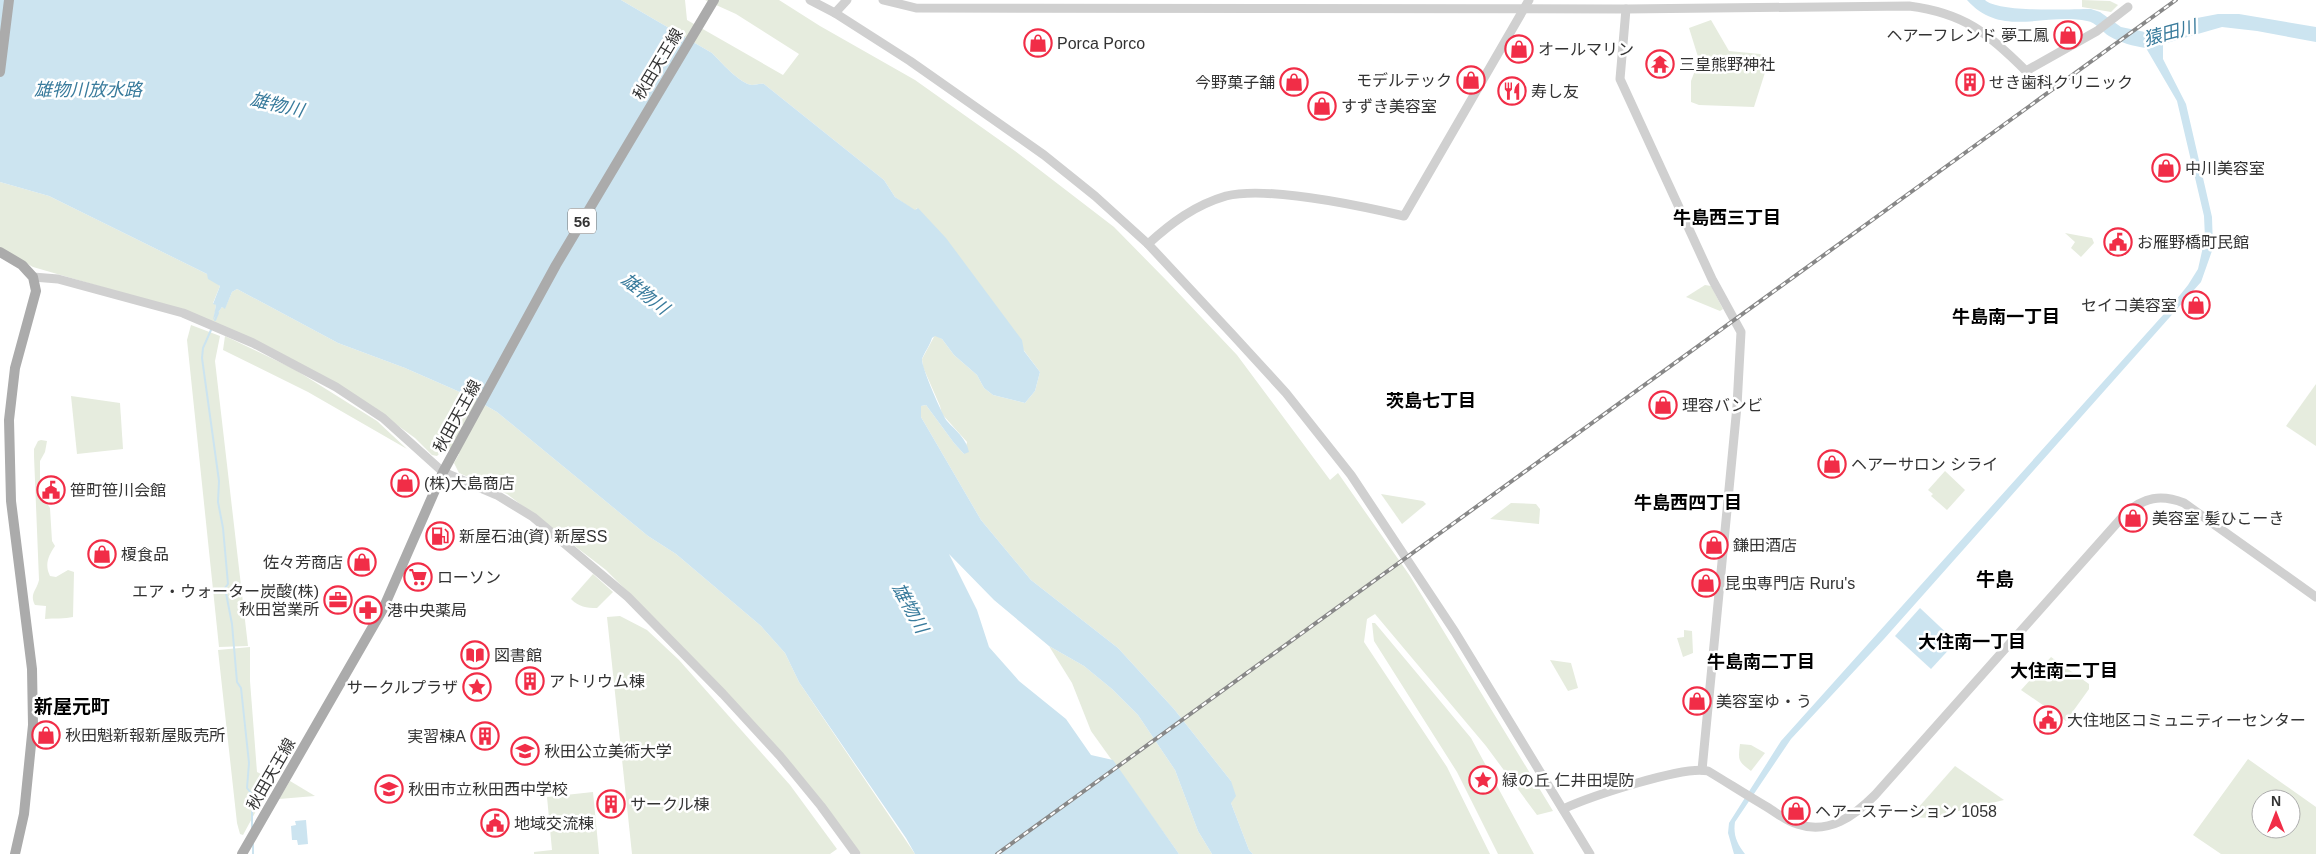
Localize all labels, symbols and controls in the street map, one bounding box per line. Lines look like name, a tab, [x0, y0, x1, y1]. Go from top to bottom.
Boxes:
water label: 猿田川	[2141, 16, 2201, 50]
shop icon: ヘアーフレンド 夢工鳳	[2053, 20, 2083, 50]
street label: 秋田天王線	[630, 25, 686, 103]
place label: ヘアーフレンド 夢工鳳	[1886, 27, 2049, 44]
shop icon: Porca Porco	[1023, 28, 1053, 58]
shop icon: オールマリン	[1504, 34, 1534, 64]
place label: Porca Porco	[1057, 35, 1145, 52]
place label: オールマリン	[1538, 41, 1634, 58]
temple icon: 三皇熊野神社	[1645, 49, 1675, 79]
place label: 三皇熊野神社	[1679, 56, 1775, 73]
shop icon: モデルテック	[1456, 65, 1486, 95]
shop icon: 今野菓子舗	[1279, 67, 1309, 97]
building icon: せき歯科クリニック	[1955, 67, 1985, 97]
place label: モデルテック	[1356, 72, 1452, 89]
place label: 今野菓子舗	[1195, 74, 1275, 91]
place label: せき歯科クリニック	[1989, 74, 2133, 91]
restaurant icon: 寿し友	[1497, 76, 1527, 106]
water label: 雄物川放水路	[34, 80, 144, 100]
place label: 寿し友	[1531, 83, 1579, 100]
water label: 雄物川	[248, 89, 308, 121]
shop icon: すずき美容室	[1307, 91, 1337, 121]
place label: すずき美容室	[1341, 98, 1437, 115]
shop icon: 中川美容室	[2151, 153, 2181, 183]
place label: 中川美容室	[2185, 160, 2265, 177]
road number: 56	[568, 208, 596, 234]
district label: 牛島西三丁目	[1673, 208, 1781, 228]
public building icon: お雁野橋町民館	[2103, 227, 2133, 257]
place label: お雁野橋町民館	[2137, 234, 2249, 251]
water label: 雄物川	[618, 269, 674, 320]
shop icon: セイコ美容室	[2181, 290, 2211, 320]
place label: セイコ美容室	[2081, 297, 2177, 314]
district label: 牛島南一丁目	[1952, 307, 2060, 327]
street label: 秋田天王線	[430, 377, 484, 455]
shop icon: 理容バンビ	[1648, 390, 1678, 420]
district label: 茨島七丁目	[1386, 391, 1476, 411]
place label: 理容バンビ	[1682, 397, 1763, 414]
shop icon: ヘアーサロン シライ	[1817, 449, 1847, 479]
place label: ヘアーサロン シライ	[1851, 456, 1998, 473]
shop icon: (株)大島商店	[390, 468, 420, 498]
public building icon: 笹町笹川会館	[36, 475, 66, 505]
place label: (株)大島商店	[424, 475, 515, 492]
place label: 笹町笹川会館	[70, 482, 166, 499]
district label: 牛島西四丁目	[1634, 493, 1742, 513]
shop icon: 美容室 髪ひこーき	[2118, 503, 2148, 533]
place label: 美容室 髪ひこーき	[2152, 510, 2284, 527]
fuel station icon: 新屋石油(資) 新屋SS	[425, 521, 455, 551]
place label: 新屋石油(資) 新屋SS	[459, 528, 607, 545]
shop icon: 鎌田酒店	[1699, 530, 1729, 560]
place label: 鎌田酒店	[1733, 537, 1797, 554]
shop icon: 榎食品	[87, 539, 117, 569]
place label: 榎食品	[121, 546, 169, 563]
shop icon: 佐々芳商店	[347, 547, 377, 577]
place label: 佐々芳商店	[263, 554, 343, 571]
supermarket icon: ローソン	[403, 562, 433, 592]
shop icon: 昆虫専門店 Ruru's	[1691, 568, 1721, 598]
place label: ローソン	[437, 569, 501, 586]
district label: 牛島	[1976, 569, 2014, 590]
place label: 昆虫専門店 Ruru's	[1725, 575, 1855, 592]
water label: 雄物川	[888, 580, 933, 638]
place label: エア・ウォーター炭酸(株) 秋田営業所	[132, 583, 319, 618]
office icon: エア・ウォーター炭酸(株) 秋田営業所	[323, 585, 353, 615]
pharmacy icon: 港中央薬局	[353, 595, 383, 625]
place label: 港中央薬局	[387, 602, 467, 619]
district label: 大住南一丁目	[1918, 632, 2026, 652]
library icon: 図書館	[460, 640, 490, 670]
place label: 図書館	[494, 647, 542, 664]
district label: 牛島南二丁目	[1707, 652, 1815, 672]
district label: 大住南二丁目	[2010, 661, 2118, 681]
building icon: アトリウム棟	[515, 666, 545, 696]
place icon: サークルプラザ	[462, 672, 492, 702]
place label: アトリウム棟	[549, 673, 645, 690]
place label: サークルプラザ	[346, 679, 458, 696]
shop icon: 美容室ゆ・う	[1682, 686, 1712, 716]
place label: 美容室ゆ・う	[1716, 693, 1812, 710]
district label: 新屋元町	[34, 696, 110, 717]
public building icon: 大住地区コミュニティーセンター	[2033, 705, 2063, 735]
place label: 大住地区コミュニティーセンター	[2067, 712, 2306, 729]
shop icon: 秋田魁新報新屋販売所	[31, 720, 61, 750]
building icon: 実習棟A	[470, 721, 500, 751]
place label: 秋田魁新報新屋販売所	[65, 727, 225, 744]
place label: 実習棟A	[407, 728, 466, 745]
street label: 秋田天王線	[244, 735, 298, 813]
school or university icon: 秋田公立美術大学	[510, 736, 540, 766]
place label: 秋田公立美術大学	[544, 743, 672, 760]
place icon: 緑の丘 仁井田堤防	[1468, 765, 1498, 795]
place label: 緑の丘 仁井田堤防	[1502, 772, 1634, 789]
school or university icon: 秋田市立秋田西中学校	[374, 774, 404, 804]
place label: 秋田市立秋田西中学校	[408, 781, 568, 798]
building icon: サークル棟	[596, 789, 626, 819]
north arrow	[2251, 789, 2301, 839]
text: N	[2271, 793, 2281, 809]
place label: サークル棟	[630, 796, 710, 813]
shop icon: ヘアーステーション 1058	[1781, 796, 1811, 826]
place label: ヘアーステーション 1058	[1815, 803, 1997, 820]
public building icon: 地域交流棟	[480, 808, 510, 838]
place label: 地域交流棟	[514, 815, 594, 832]

